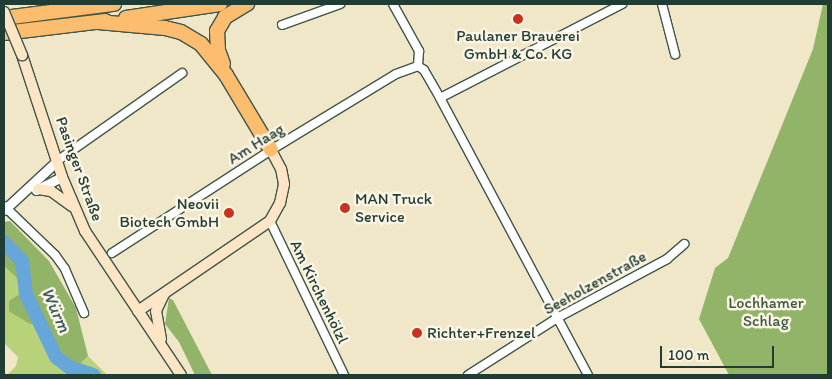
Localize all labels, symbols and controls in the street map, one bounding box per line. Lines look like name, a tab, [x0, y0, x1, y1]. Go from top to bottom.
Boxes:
marker: Paulaner Brauerei GmbH & Co. KG	[512, 13, 524, 25]
place label: Paulaner Brauerei GmbH & Co. KG	[456, 26, 580, 64]
street label: Pasinger Straße	[51, 114, 107, 224]
street label: Am Haag	[224, 119, 288, 169]
place label: MAN Truck Service	[355, 189, 431, 227]
place label: Neovii Biotech GmbH	[119, 194, 219, 232]
marker: MAN Truck Service	[339, 202, 351, 214]
marker: Neovii Biotech GmbH	[223, 207, 235, 219]
street label: Am Kirchenhölzl	[286, 237, 352, 347]
street label: Seeholzenstraße	[540, 247, 650, 319]
water label: Würm	[37, 284, 75, 336]
park label: Lochhamer Schlag	[728, 293, 804, 331]
place label: Richter+Frenzel	[427, 323, 536, 343]
marker: Richter+Frenzel	[411, 327, 423, 339]
scale bar	[662, 336, 776, 368]
text: 100 m	[668, 346, 709, 364]

